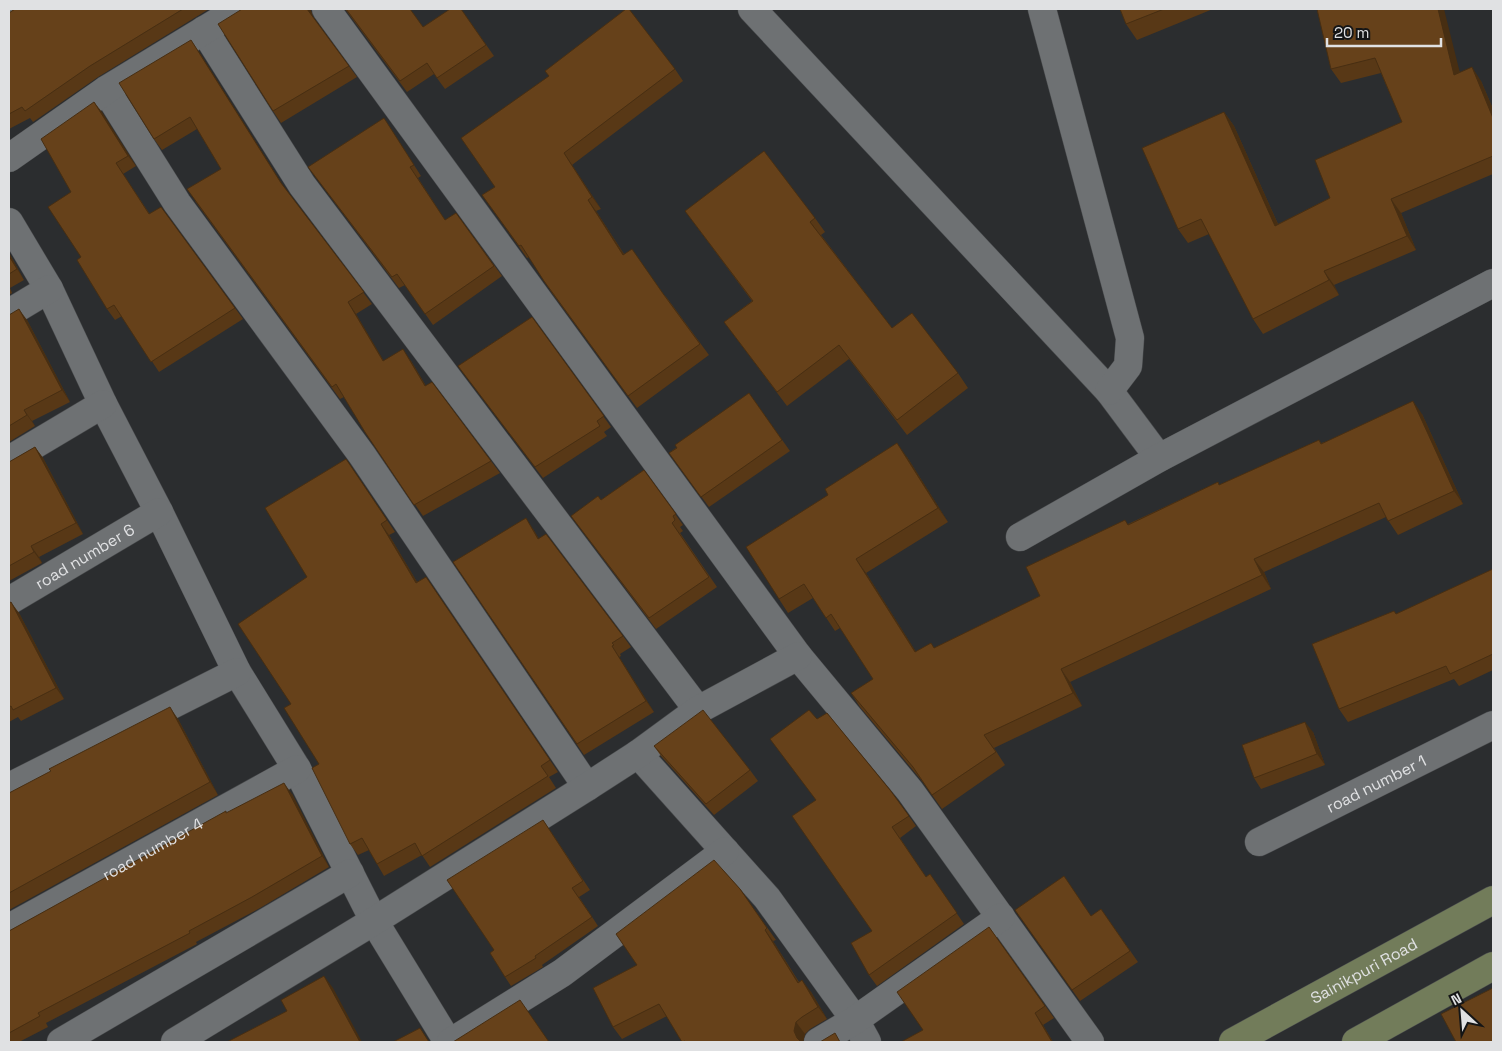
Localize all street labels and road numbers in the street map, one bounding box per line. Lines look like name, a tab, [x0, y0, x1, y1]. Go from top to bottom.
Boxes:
street label: road number 6	[31, 518, 138, 594]
street label: road number 1	[1323, 750, 1430, 817]
street label: road number 4	[98, 812, 207, 885]
street label: Sainikpuri Road	[1307, 933, 1421, 1008]

